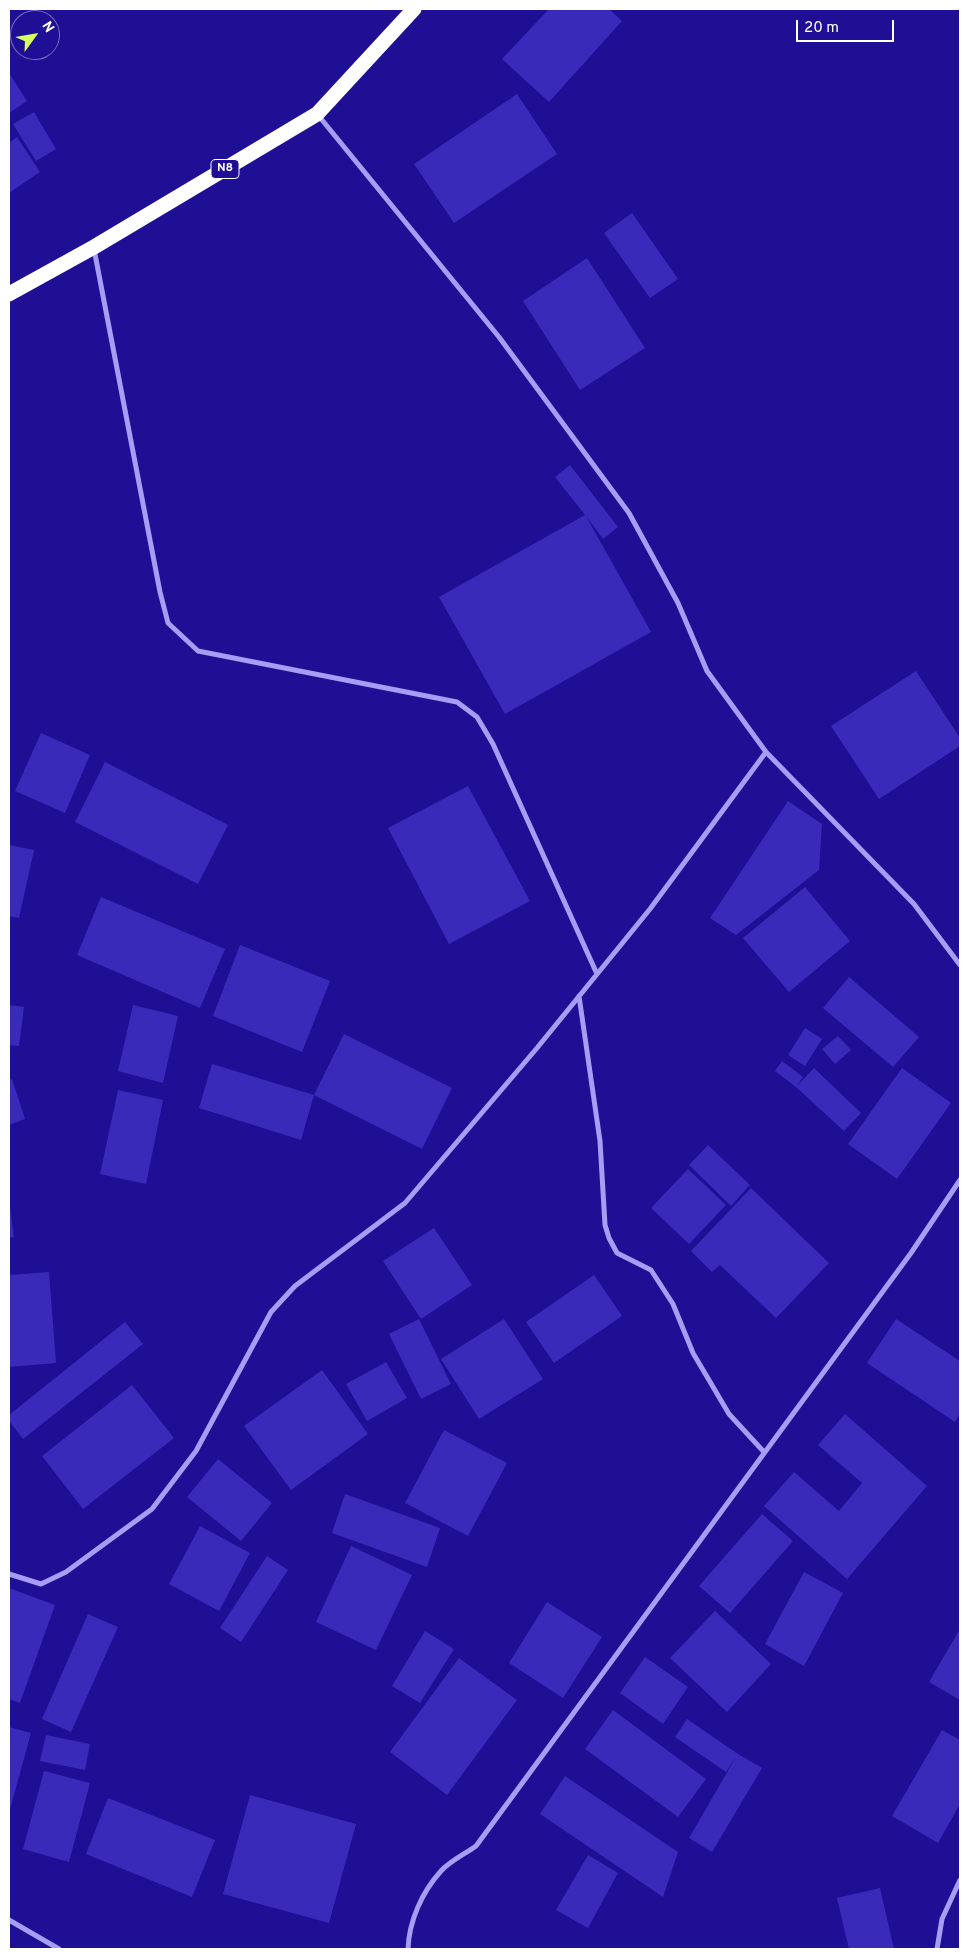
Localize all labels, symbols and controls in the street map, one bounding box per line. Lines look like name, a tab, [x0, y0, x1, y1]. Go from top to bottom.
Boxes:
north arrow	[10, 10, 60, 60]
scale bar	[799, 10, 896, 42]
text: N	[37, 19, 57, 36]
text: 20 m	[804, 19, 839, 38]
road number: N8	[211, 160, 239, 178]

